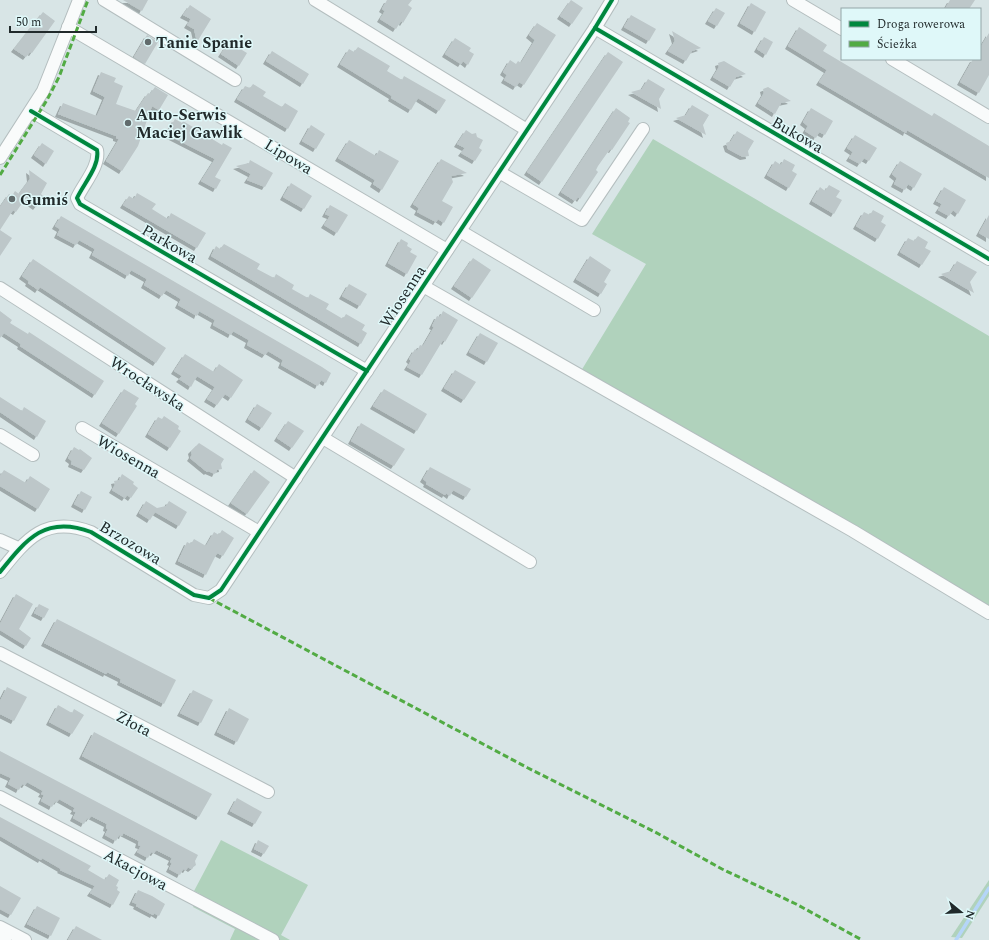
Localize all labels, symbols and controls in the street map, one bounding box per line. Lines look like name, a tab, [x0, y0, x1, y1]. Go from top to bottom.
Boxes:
scale bar	[10, 8, 96, 34]
legend	[841, 8, 981, 60]
text: 50 m	[16, 13, 41, 32]
text: Droga rowerowa	[877, 15, 965, 34]
place label: Tanie Spanie	[156, 31, 252, 55]
text: Ścieżka	[877, 35, 917, 54]
marker: Tanie Spanie	[143, 37, 153, 47]
place label: Auto-Serwis Maciej Gawlik	[136, 103, 243, 145]
street label: Bukowa	[767, 110, 828, 160]
marker: Auto-Serwis Maciej Gawlik	[123, 118, 133, 128]
street label: Lipowa	[260, 133, 317, 181]
place label: Gumiś	[20, 188, 68, 212]
marker: Gumiś	[7, 194, 17, 204]
street label: Parkowa	[137, 218, 202, 270]
street label: Wiosenna	[374, 260, 432, 333]
street label: Wrocławska	[105, 350, 190, 417]
street label: Wiosenna	[92, 429, 165, 485]
street label: Brzozowa	[95, 515, 166, 571]
street label: Złota	[111, 705, 156, 743]
street label: Akacjowa	[99, 843, 172, 897]
north arrow	[941, 892, 981, 932]
text: N	[961, 908, 980, 922]

